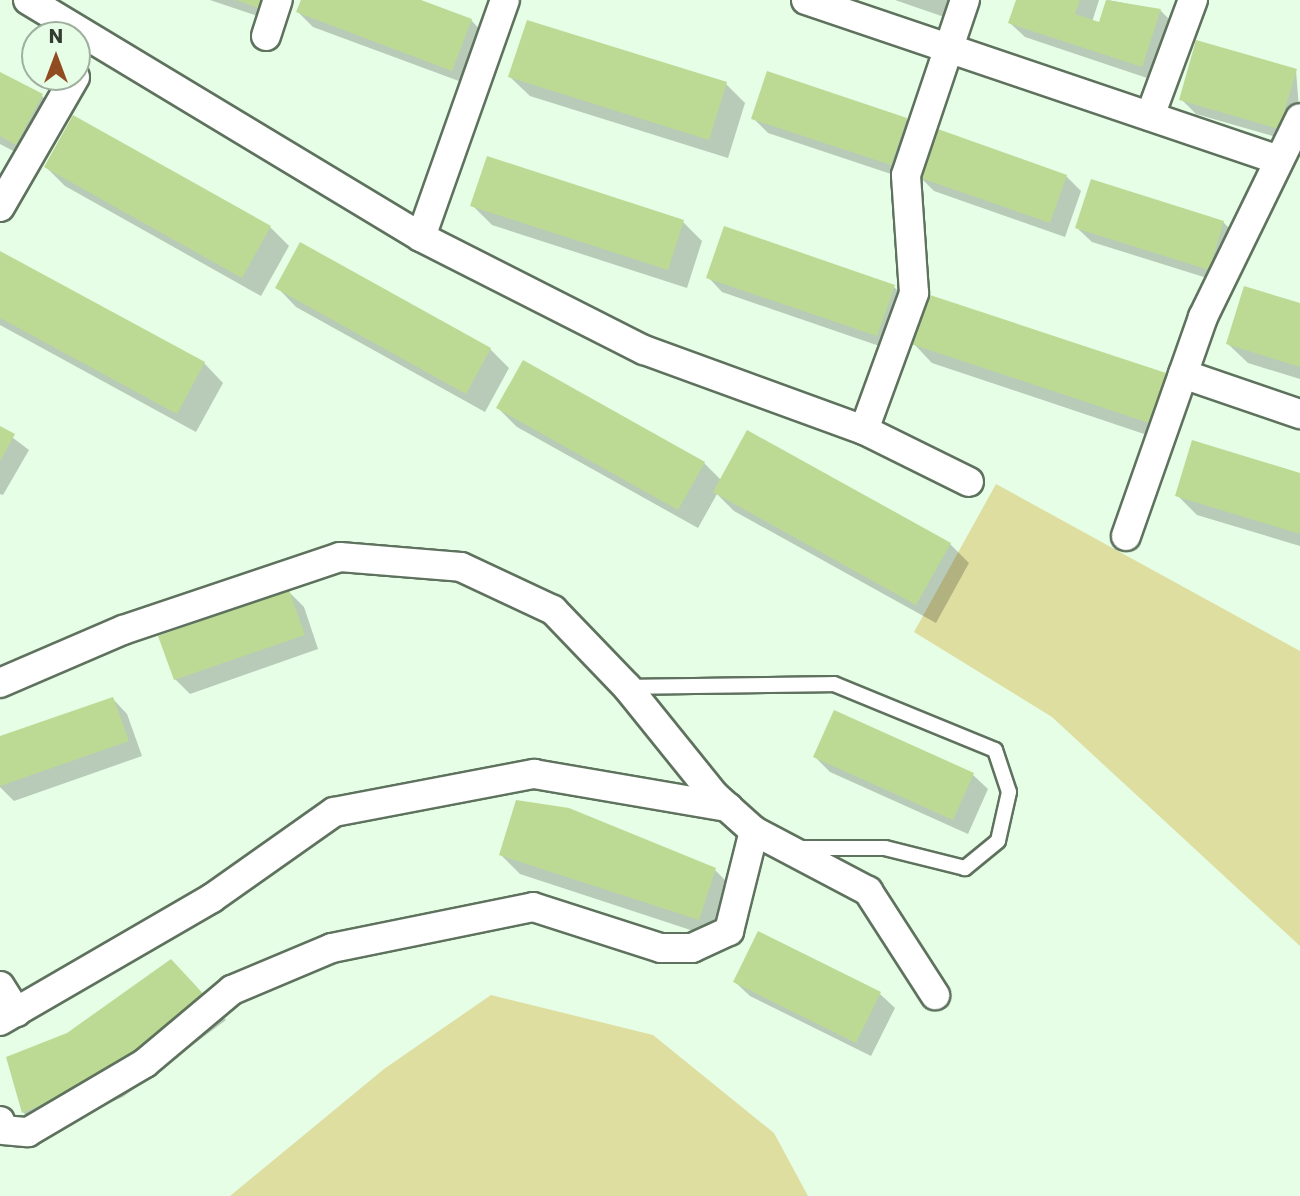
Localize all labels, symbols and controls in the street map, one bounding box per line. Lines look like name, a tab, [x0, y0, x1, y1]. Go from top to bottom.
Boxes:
north arrow	[21, 21, 91, 91]
text: N	[49, 23, 63, 50]

